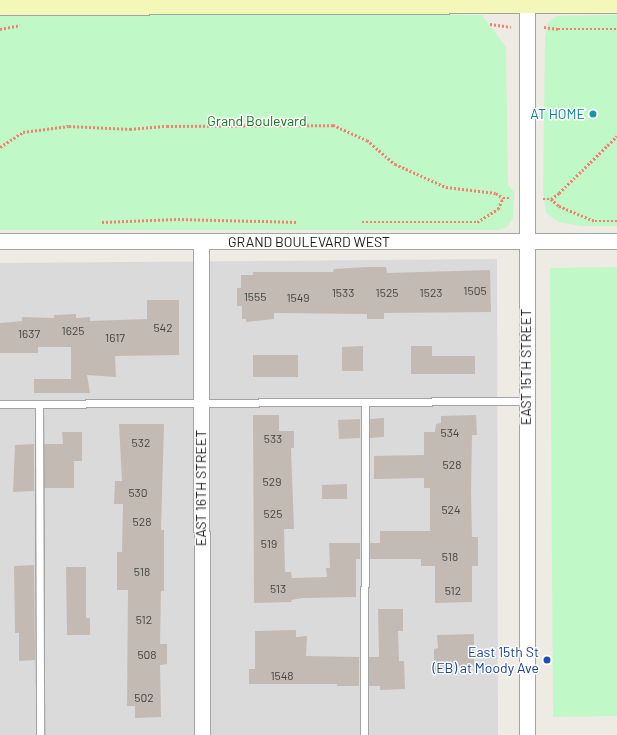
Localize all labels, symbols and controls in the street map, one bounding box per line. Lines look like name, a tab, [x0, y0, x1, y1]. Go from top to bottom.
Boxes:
place label: AT HOME	[530, 106, 585, 122]
marker: AT HOME	[588, 109, 598, 119]
park label: Grand Boulevard	[207, 113, 307, 129]
street label: GRAND BOULEVARD WEST	[228, 234, 390, 250]
house number: 1505	[463, 284, 487, 298]
house number: 1533	[332, 286, 354, 300]
house number: 1525	[376, 286, 398, 300]
house number: 1523	[420, 286, 442, 300]
house number: 1555	[244, 290, 266, 304]
house number: 1549	[286, 291, 310, 305]
street label: EAST 15TH STREET	[518, 309, 534, 425]
house number: 542	[153, 321, 173, 335]
house number: 1625	[62, 324, 84, 338]
house number: 1637	[18, 327, 40, 341]
house number: 1617	[105, 331, 125, 345]
house number: 534	[441, 426, 459, 440]
street label: EAST 16TH STREET	[193, 430, 209, 546]
house number: 533	[264, 432, 282, 446]
house number: 532	[132, 436, 150, 450]
house number: 528	[443, 458, 461, 472]
house number: 529	[263, 475, 281, 489]
house number: 530	[128, 486, 148, 500]
house number: 524	[441, 503, 461, 517]
house number: 525	[264, 507, 282, 521]
house number: 528	[133, 515, 151, 529]
house number: 519	[261, 537, 277, 551]
house number: 518	[442, 550, 458, 564]
house number: 518	[134, 565, 150, 579]
house number: 513	[270, 582, 286, 596]
house number: 512	[445, 584, 461, 598]
house number: 512	[136, 613, 152, 627]
place label: East 15th St (EB) at Moody Ave	[433, 644, 539, 676]
house number: 508	[137, 648, 157, 662]
marker: East 15th St (EB) at Moody Ave	[542, 655, 552, 665]
house number: 1548	[270, 669, 294, 683]
house number: 502	[134, 691, 154, 705]

